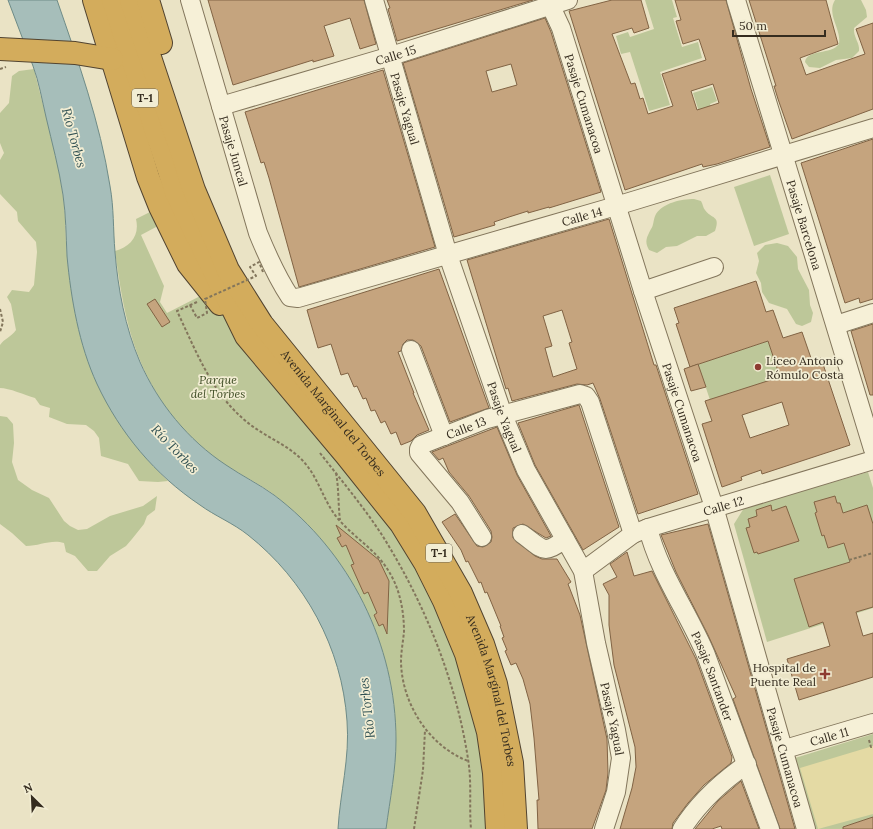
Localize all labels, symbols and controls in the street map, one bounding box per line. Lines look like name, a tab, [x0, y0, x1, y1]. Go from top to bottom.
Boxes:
scale bar	[733, 12, 825, 38]
text: 50 m	[739, 18, 767, 33]
street label: Calle 15	[373, 41, 418, 68]
street label: Pasaje Cumanacoa	[562, 52, 607, 155]
street label: Pasaje Yagual	[388, 71, 423, 146]
road number: T-1	[132, 89, 158, 107]
water label: Río Torbes	[58, 106, 90, 170]
street label: Pasaje Juncal	[217, 114, 251, 188]
street label: Pasaje Barcelona	[784, 178, 825, 272]
street label: Calle 14	[560, 203, 604, 229]
street label: Avenida Marginal del Torbes	[278, 346, 390, 479]
place label: Liceo Antonio Rómulo Costa	[766, 353, 844, 382]
street label: Pasaje Cumanacoa	[660, 361, 706, 464]
marker: Liceo Antonio Rómulo Costa	[753, 362, 763, 372]
park label: Parque del Torbes	[191, 372, 245, 401]
street label: Pasaje Yagual	[485, 380, 525, 454]
street label: Calle 13	[444, 413, 488, 442]
water label: Río Torbes	[148, 421, 202, 477]
street label: Calle 12	[701, 492, 745, 518]
road number: T-1	[426, 544, 452, 562]
street label: Avenida Marginal del Torbes	[463, 611, 520, 767]
street label: Pasaje Santander	[689, 629, 737, 724]
place label: Hospital de Puente Real	[750, 660, 816, 689]
marker: Hospital de Puente Real	[819, 668, 831, 680]
water label: Río Torbes	[355, 677, 379, 739]
street label: Pasaje Yagual	[598, 681, 628, 756]
street label: Pasaje Cumanacoa	[764, 705, 807, 809]
street label: Calle 11	[808, 723, 850, 749]
north arrow	[12, 777, 52, 817]
text: N	[21, 780, 35, 796]

